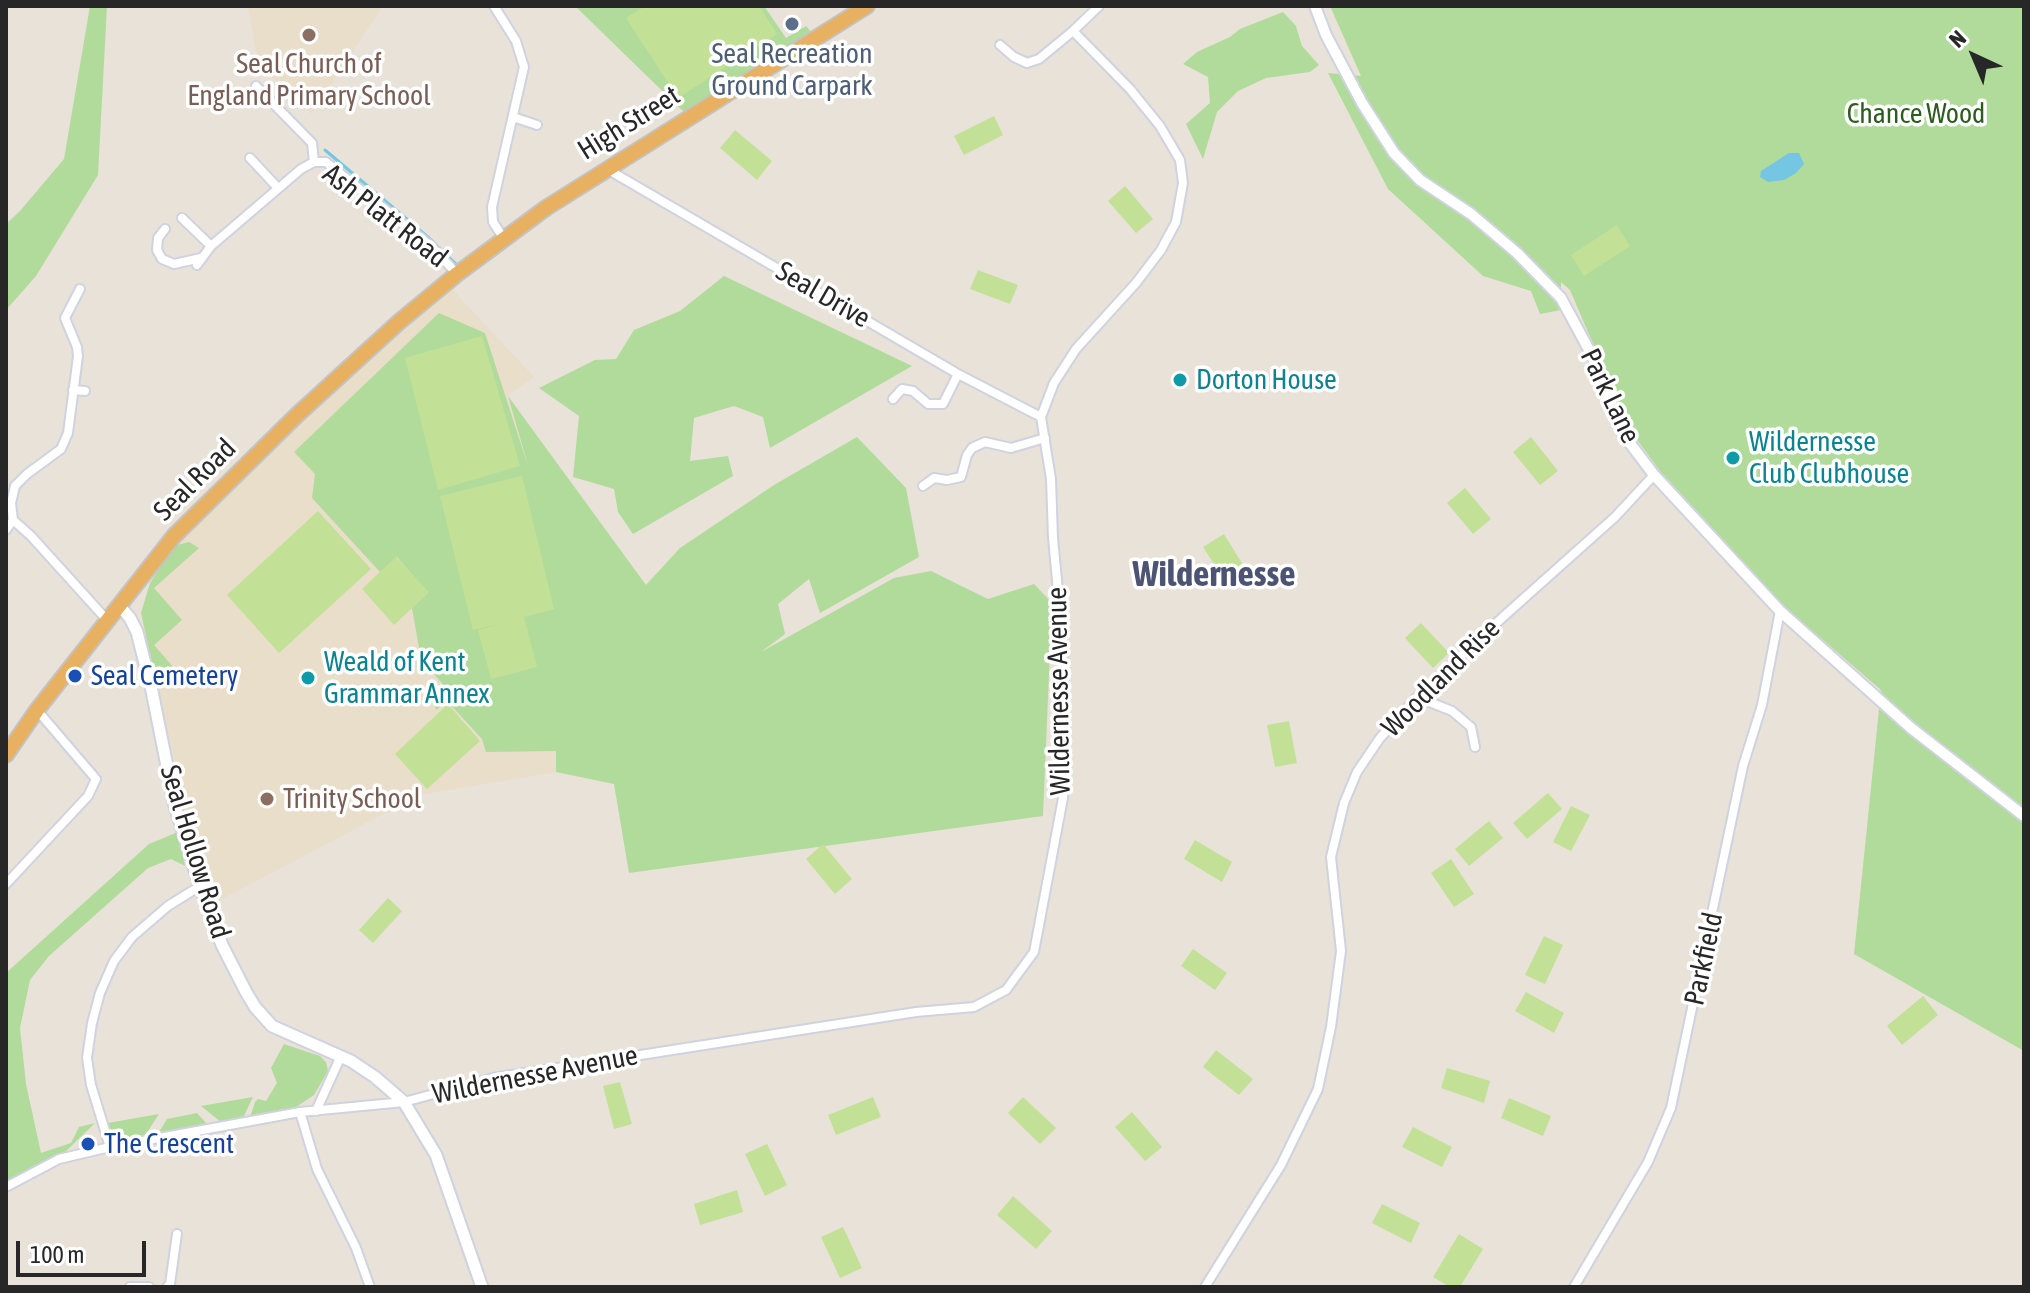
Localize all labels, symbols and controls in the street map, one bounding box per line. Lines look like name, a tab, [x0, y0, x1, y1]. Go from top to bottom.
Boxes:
marker: Seal Recreation Ground Carpark	[783, 15, 801, 33]
north arrow	[1934, 16, 2014, 96]
text: N	[1944, 25, 1971, 53]
marker: Seal Church of England Primary School	[300, 26, 318, 44]
place label: Seal Recreation Ground Carpark	[711, 37, 873, 103]
place label: Seal Church of England Primary School	[187, 47, 431, 113]
street label: High Street	[572, 79, 686, 167]
park label: Chance Wood	[1847, 97, 1985, 131]
street label: Ash Platt Road	[316, 157, 454, 275]
street label: Seal Drive	[770, 255, 876, 335]
street label: Park Lane	[1573, 343, 1647, 449]
place label: Dorton House	[1196, 363, 1337, 397]
marker: Dorton House	[1171, 371, 1189, 389]
place label: Wildernesse Club Clubhouse	[1749, 425, 1909, 491]
street label: Seal Road	[147, 432, 243, 528]
marker: Wildernesse Club Clubhouse	[1724, 449, 1742, 467]
district label: Wildernesse	[1132, 553, 1296, 597]
street label: Wildernesse Avenue	[1040, 587, 1078, 795]
street label: Woodland Rise	[1375, 612, 1507, 744]
place label: Weald of Kent Grammar Annex	[324, 645, 490, 711]
place label: Seal Cemetery	[91, 659, 238, 693]
marker: Seal Cemetery	[66, 667, 84, 685]
marker: Weald of Kent Grammar Annex	[299, 669, 317, 687]
street label: Seal Hollow Road	[153, 761, 237, 943]
place label: Trinity School	[283, 782, 421, 816]
marker: Trinity School	[258, 790, 276, 808]
street label: Parkfield	[1678, 910, 1730, 1008]
street label: Wildernesse Avenue	[430, 1039, 640, 1111]
place label: The Crescent	[104, 1127, 234, 1161]
marker: The Crescent	[79, 1135, 97, 1153]
scale bar	[20, 1225, 150, 1275]
text: 100 m	[30, 1241, 84, 1268]

